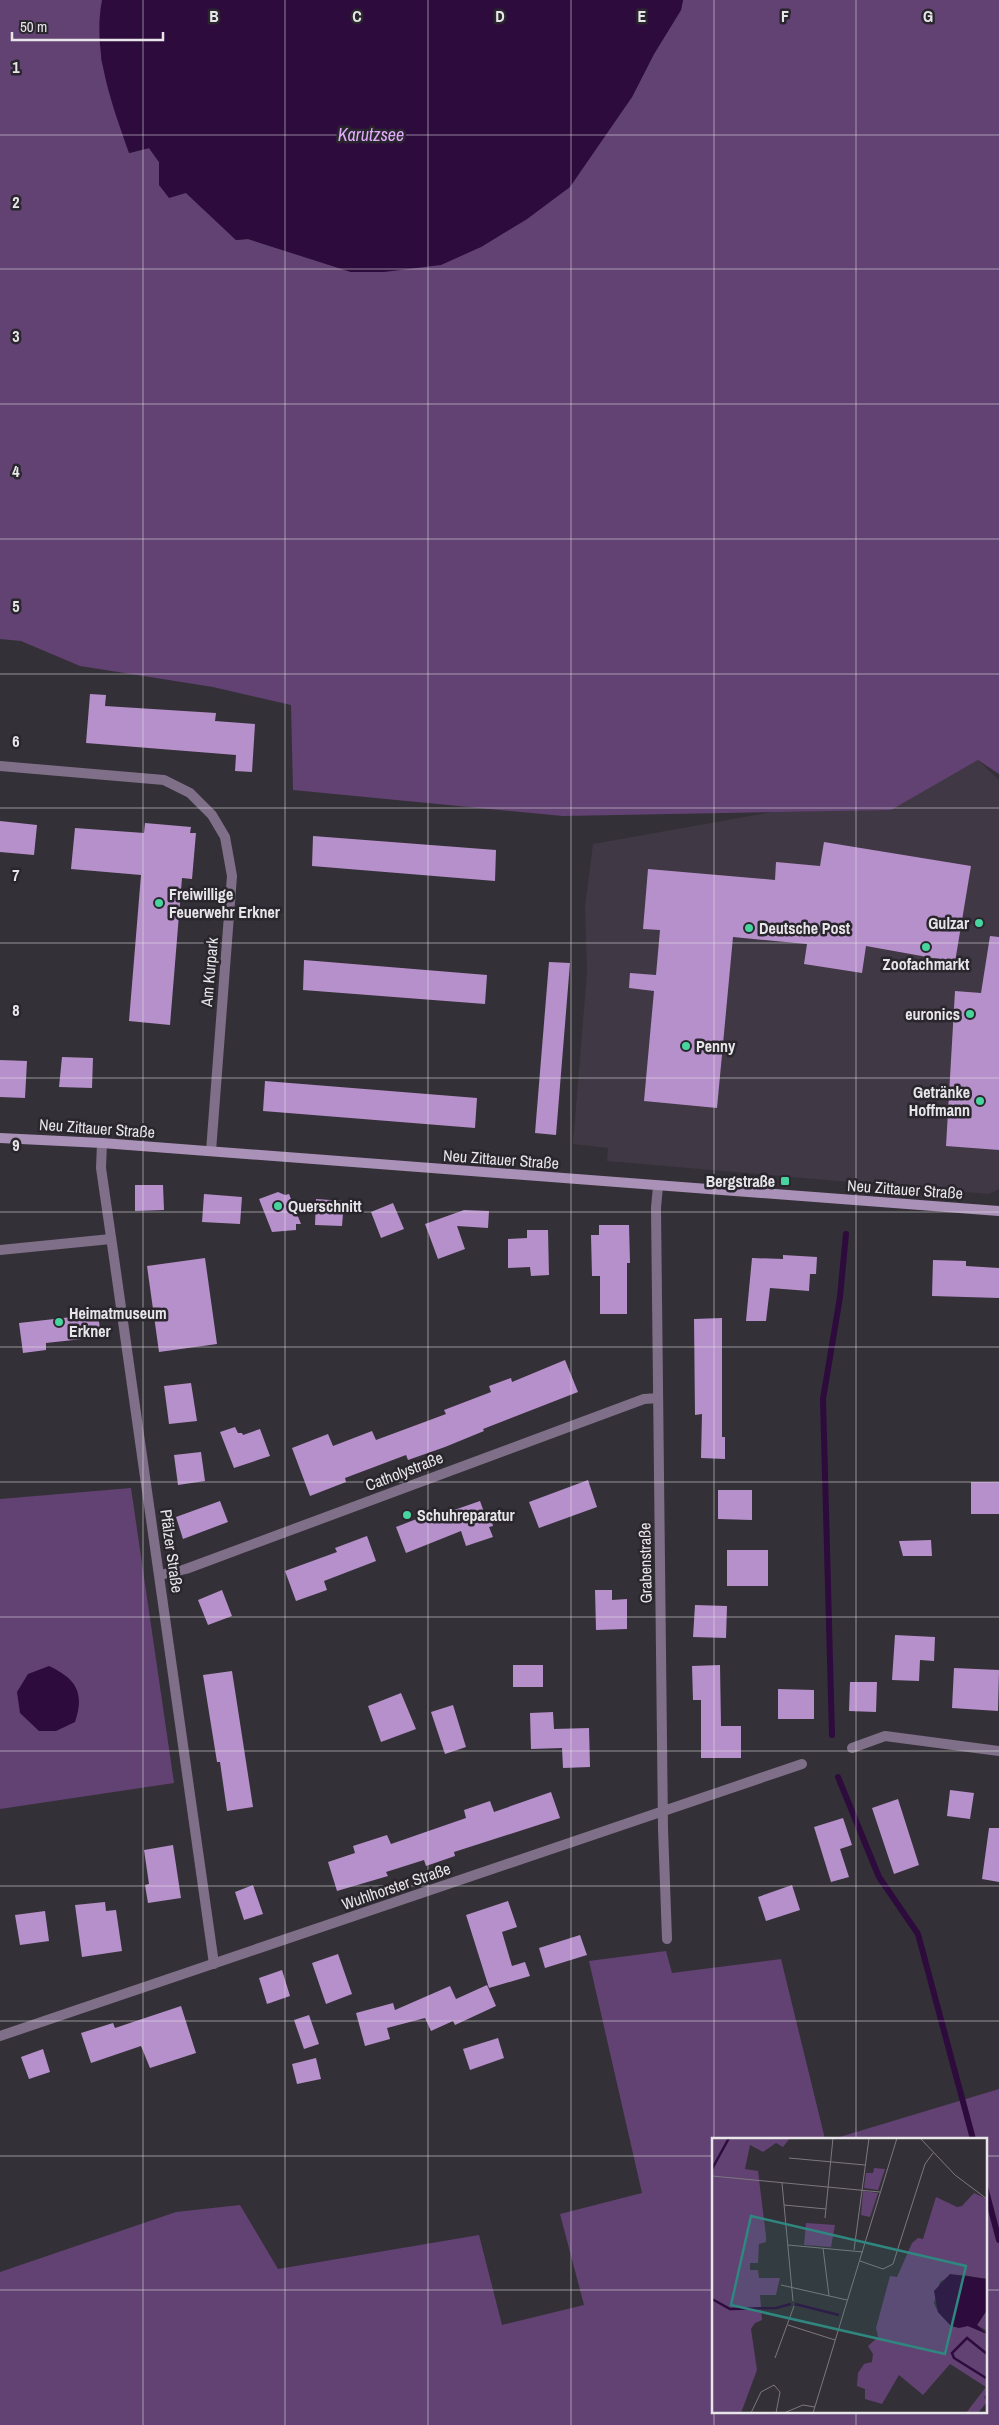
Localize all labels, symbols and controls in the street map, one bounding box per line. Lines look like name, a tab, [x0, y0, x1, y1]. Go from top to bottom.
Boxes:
text: B	[209, 5, 219, 27]
text: C	[352, 5, 362, 27]
text: D	[495, 5, 505, 27]
text: E	[638, 5, 647, 27]
text: F	[781, 5, 789, 27]
text: G	[923, 5, 933, 27]
scale bar	[12, 10, 164, 42]
text: 50 m	[20, 16, 47, 37]
text: 1	[12, 56, 20, 78]
water label: Karutzsee	[338, 122, 404, 147]
text: 2	[12, 191, 20, 213]
text: 3	[12, 325, 20, 347]
text: 4	[12, 460, 20, 482]
text: 5	[12, 595, 20, 617]
text: 6	[12, 730, 20, 752]
text: 7	[12, 864, 20, 886]
place label: Freiwillige Feuerwehr Erkner	[169, 883, 281, 923]
marker: Freiwillige Feuerwehr Erkner	[153, 897, 165, 909]
place label: Gulzar	[928, 912, 970, 934]
place label: Deutsche Post	[759, 917, 851, 939]
marker: Gulzar	[973, 917, 985, 929]
marker: Deutsche Post	[743, 922, 755, 934]
street label: Am Kurpark	[195, 936, 223, 1008]
marker: Zoofachmarkt	[920, 941, 932, 953]
place label: Zoofachmarkt	[883, 953, 970, 975]
text: 8	[12, 999, 20, 1021]
place label: euronics	[905, 1003, 960, 1025]
marker: euronics	[964, 1008, 976, 1020]
place label: Penny	[696, 1035, 736, 1057]
marker: Penny	[680, 1040, 692, 1052]
place label: Getränke Hoffmann	[909, 1081, 970, 1121]
marker: Getränke Hoffmann	[974, 1095, 986, 1107]
street label: Neu Zittauer Straße	[38, 1113, 156, 1143]
text: 9	[12, 1134, 20, 1156]
street label: Neu Zittauer Straße	[442, 1144, 560, 1174]
place label: Bergstraße	[706, 1170, 775, 1192]
street label: Neu Zittauer Straße	[846, 1174, 964, 1204]
marker: Bergstraße	[779, 1175, 791, 1187]
place label: Querschnitt	[288, 1195, 362, 1217]
marker: Querschnitt	[272, 1200, 284, 1212]
place label: Heimatmuseum Erkner	[69, 1302, 167, 1342]
marker: Heimatmuseum Erkner	[53, 1316, 65, 1328]
street label: Catholystraße	[362, 1446, 446, 1496]
place label: Schuhreparatur	[417, 1504, 516, 1526]
street label: Pfälzer Straße	[155, 1508, 189, 1594]
marker: Schuhreparatur	[401, 1509, 413, 1521]
street label: Grabenstraße	[633, 1522, 657, 1604]
street label: Wuhlhorster Straße	[339, 1857, 453, 1915]
inset map	[712, 2138, 986, 2412]

